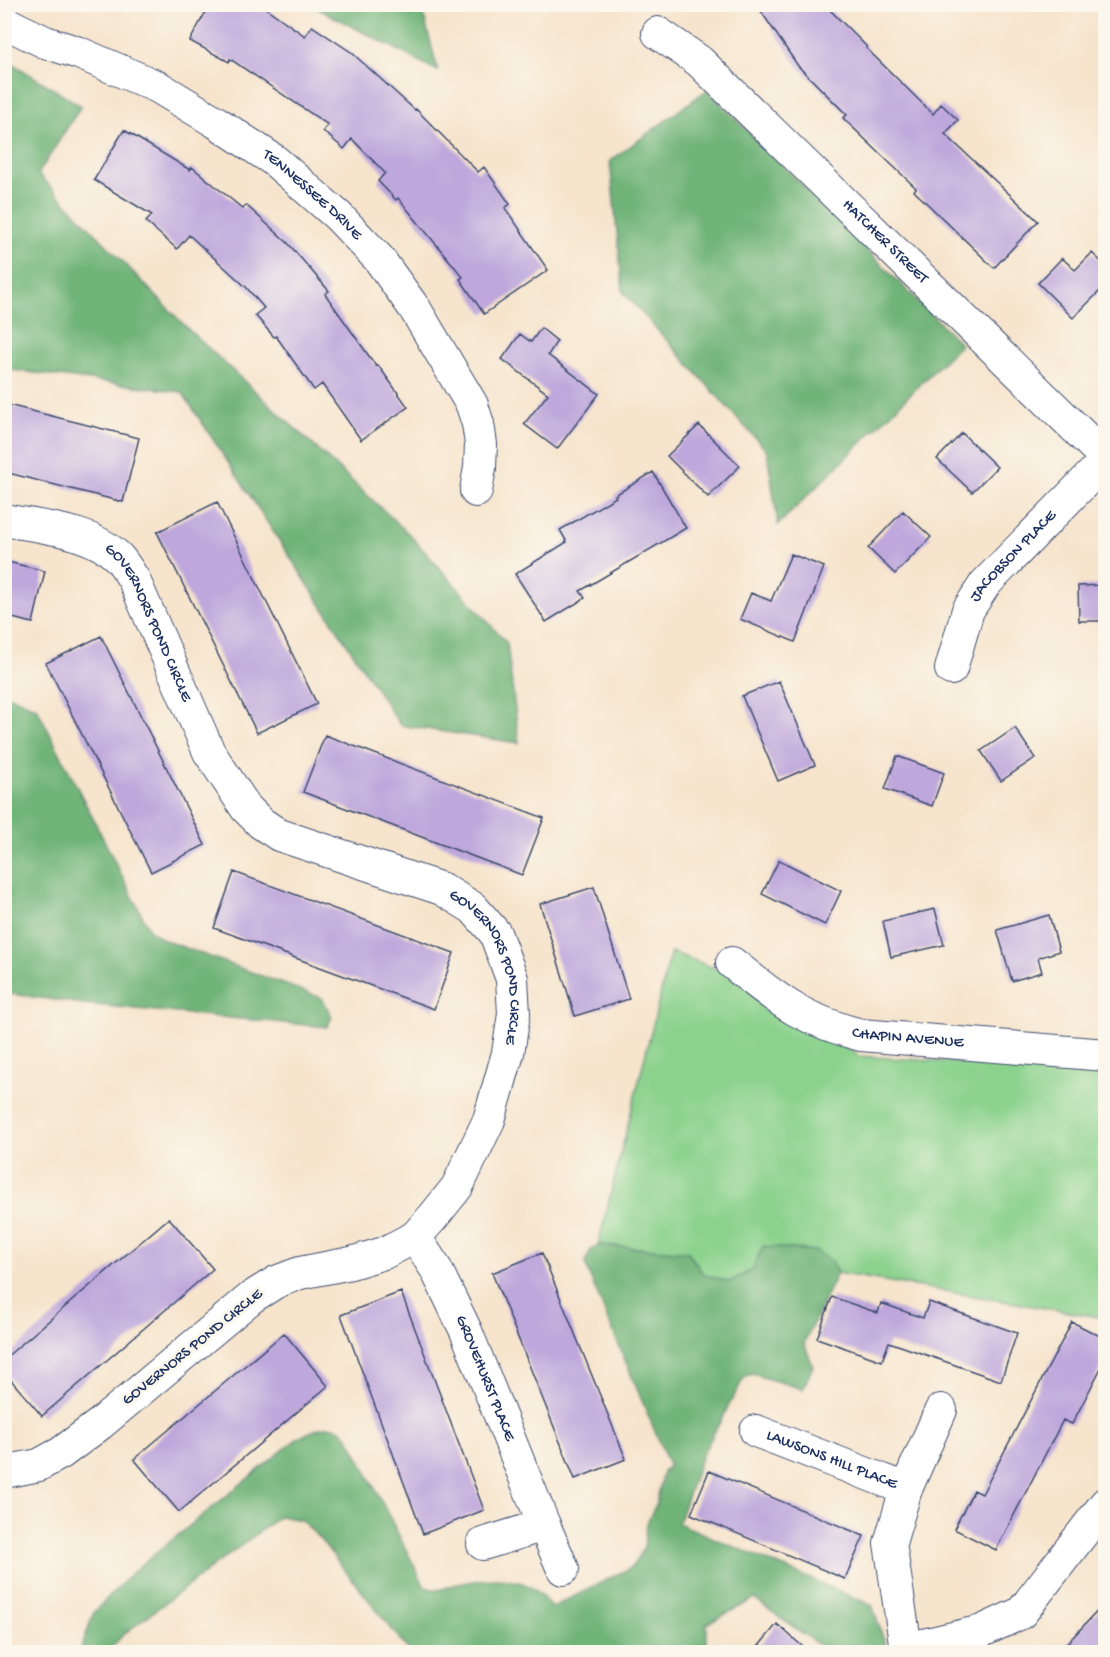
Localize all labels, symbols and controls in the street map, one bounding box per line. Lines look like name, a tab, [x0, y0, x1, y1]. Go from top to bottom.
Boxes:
street label: TENNESSEE DRIVE	[258, 145, 366, 245]
street label: HATCHER STREET	[838, 196, 932, 289]
street label: JACOBSON PLACE	[966, 506, 1062, 606]
street label: GOVERNORS POND CIRCLE	[101, 540, 196, 706]
street label: GOVERNORS POND CIRCLE	[445, 886, 524, 1047]
street label: CHAPIN AVENUE	[849, 1023, 965, 1053]
street label: GOVERNORS POND CIRCLE	[119, 1285, 268, 1411]
street label: GROVEHURST PLACE	[450, 1312, 519, 1445]
street label: LAWSONS HILL PLACE	[763, 1426, 901, 1494]

